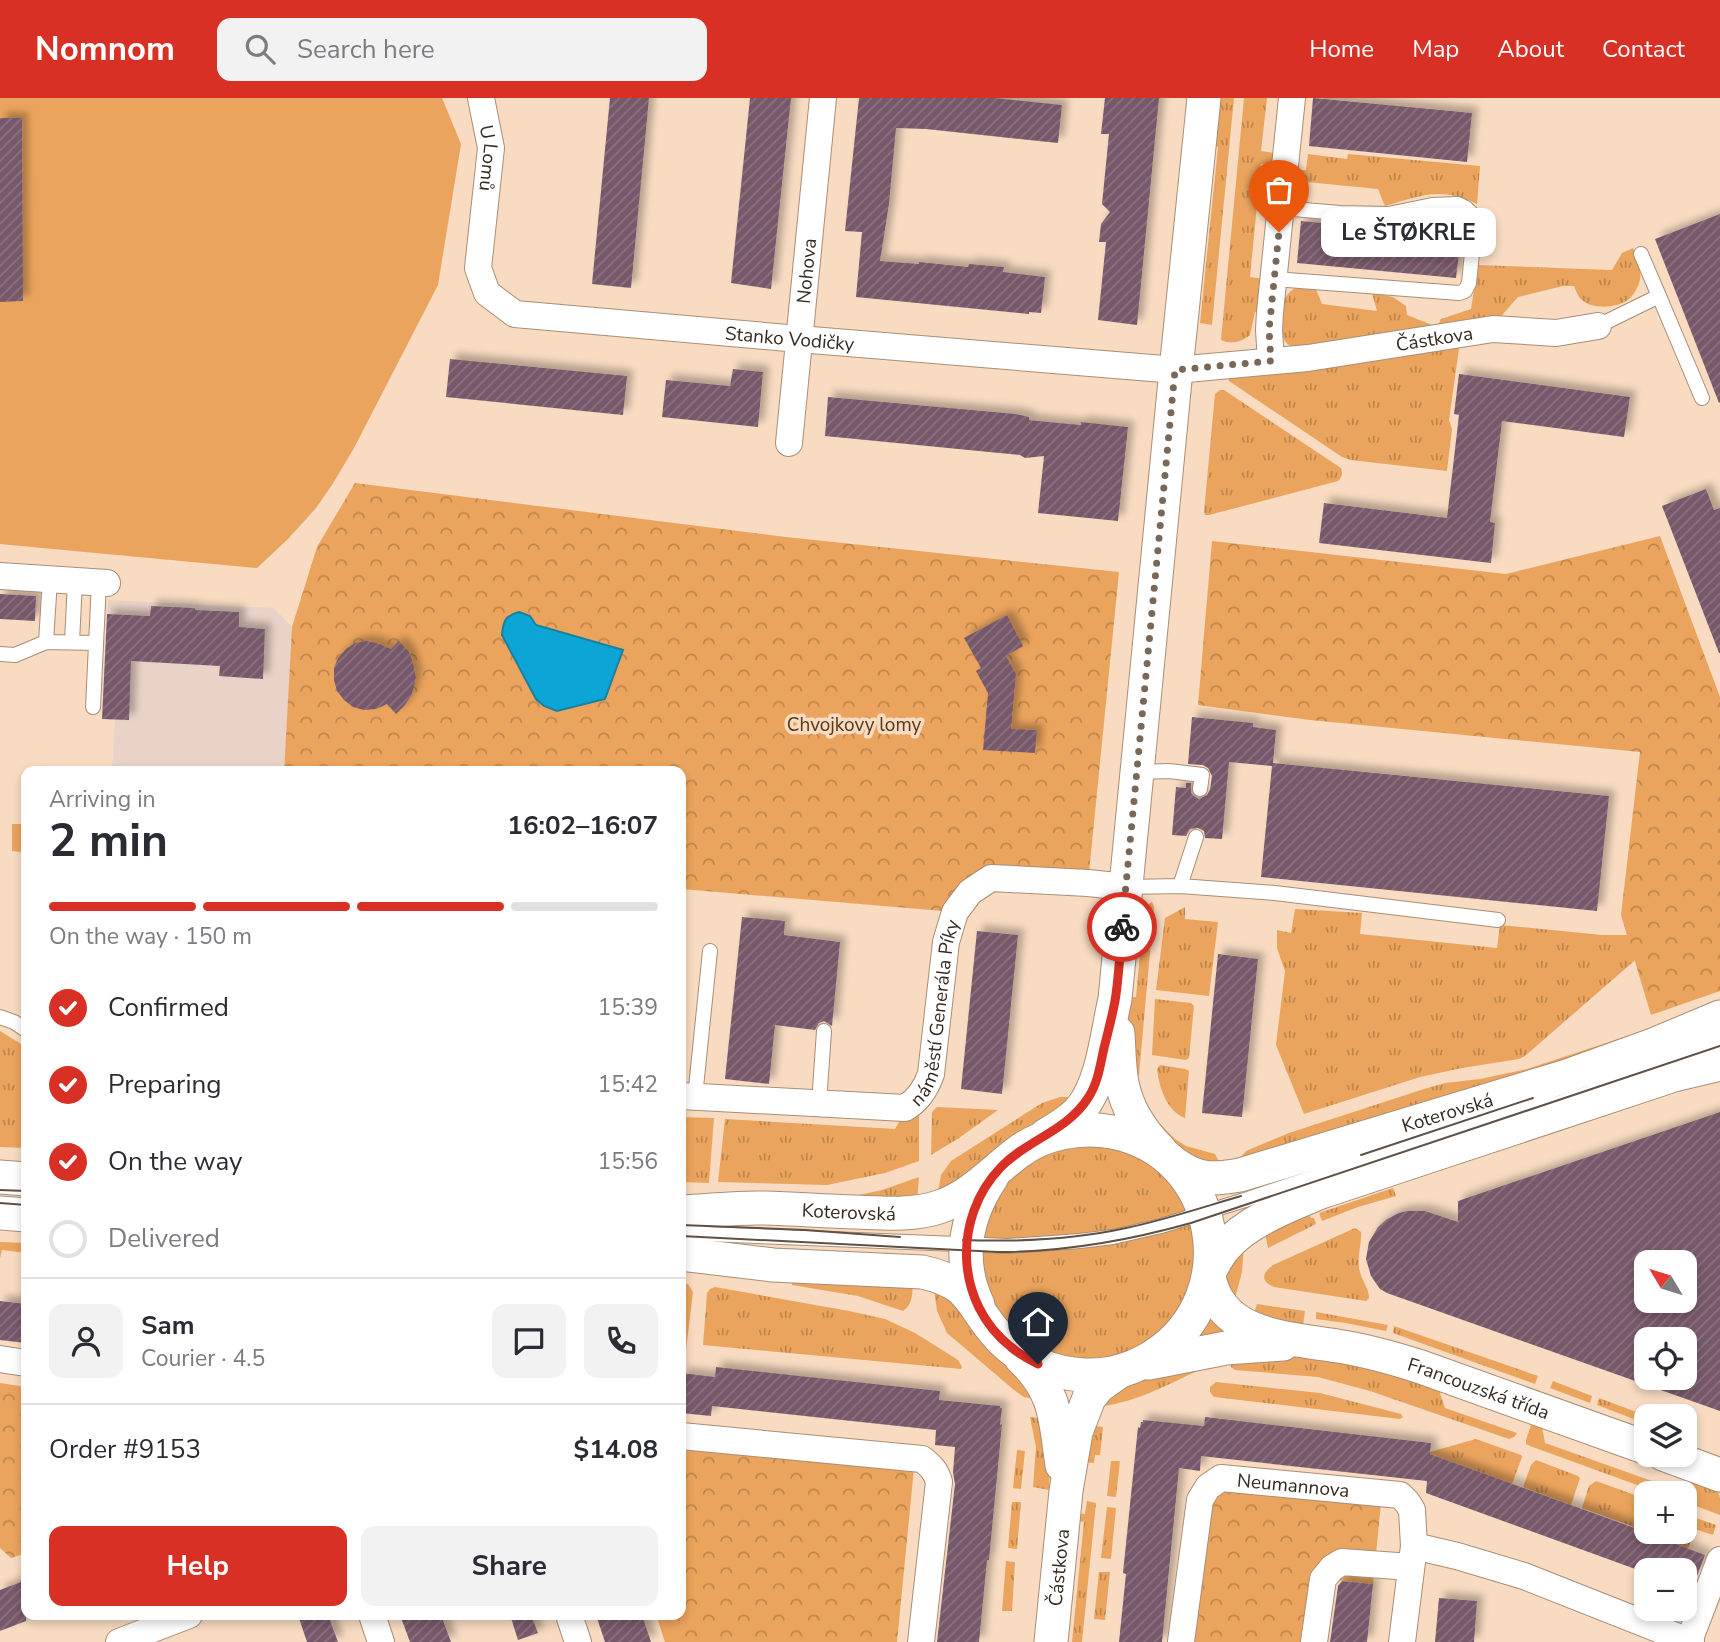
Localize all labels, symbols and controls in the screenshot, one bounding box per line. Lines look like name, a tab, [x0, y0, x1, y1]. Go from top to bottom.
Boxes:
search box	[217, 18, 707, 81]
text: Nomnom	[35, 27, 175, 72]
icon: search	[241, 30, 279, 68]
text: Search here	[297, 32, 435, 67]
text: Home	[1309, 33, 1374, 65]
text: Map	[1412, 33, 1459, 65]
text: About	[1497, 33, 1564, 65]
text: Contact	[1602, 33, 1685, 65]
street label: U Lomů	[472, 123, 503, 192]
pin	[1249, 160, 1309, 232]
icon: bag	[1260, 171, 1298, 209]
callout: Le ŠTØKRLE	[1321, 208, 1496, 256]
text: Le ŠTØKRLE	[1341, 217, 1476, 248]
street label: Nohova	[791, 237, 823, 305]
street label: Částkova	[1394, 320, 1475, 358]
street label: Stanko Vodičky	[724, 321, 856, 358]
park label: Chvojkovy lomy	[787, 712, 922, 738]
text: Arriving in	[49, 784, 156, 815]
text: 16:02–16:07	[507, 808, 658, 843]
text: 2 min	[49, 809, 168, 872]
courier	[1087, 892, 1157, 962]
icon: bike	[1103, 908, 1141, 946]
street label: náměstí Generála Píky	[904, 916, 966, 1112]
text: On the way · 150 m	[49, 921, 252, 952]
icon: check	[49, 989, 87, 1027]
text: Confirmed	[108, 990, 229, 1025]
text: 15:39	[598, 992, 658, 1023]
icon: check	[49, 1066, 87, 1104]
text: Preparing	[108, 1067, 221, 1102]
text: 15:42	[598, 1069, 658, 1100]
street label: Koterovská	[1399, 1087, 1497, 1139]
icon: check	[49, 1143, 87, 1181]
text: On the way	[108, 1144, 242, 1179]
text: 15:56	[598, 1146, 658, 1177]
street label: Koterovská	[801, 1198, 896, 1227]
text: Delivered	[108, 1221, 220, 1256]
north arrow	[1634, 1250, 1698, 1312]
map controls	[1634, 1250, 1697, 1621]
pin	[1008, 1292, 1068, 1364]
icon: home	[1019, 1303, 1057, 1341]
button: person	[49, 1304, 123, 1378]
button: chat	[492, 1304, 566, 1378]
button: phone	[584, 1304, 658, 1378]
text: Sam	[141, 1308, 194, 1343]
button: locate	[1634, 1327, 1697, 1390]
text: Courier · 4.5	[141, 1343, 265, 1374]
street label: Francouzská třída	[1404, 1352, 1553, 1426]
button: layers	[1634, 1404, 1697, 1467]
text: Order #9153	[49, 1432, 201, 1467]
text: $14.08	[574, 1432, 658, 1467]
street label: Neumannova	[1236, 1468, 1351, 1504]
button: +	[1634, 1481, 1697, 1544]
button: Help	[49, 1526, 347, 1606]
button: Share	[361, 1526, 658, 1606]
street label: Částkova	[1043, 1528, 1076, 1607]
button: −	[1634, 1558, 1697, 1621]

